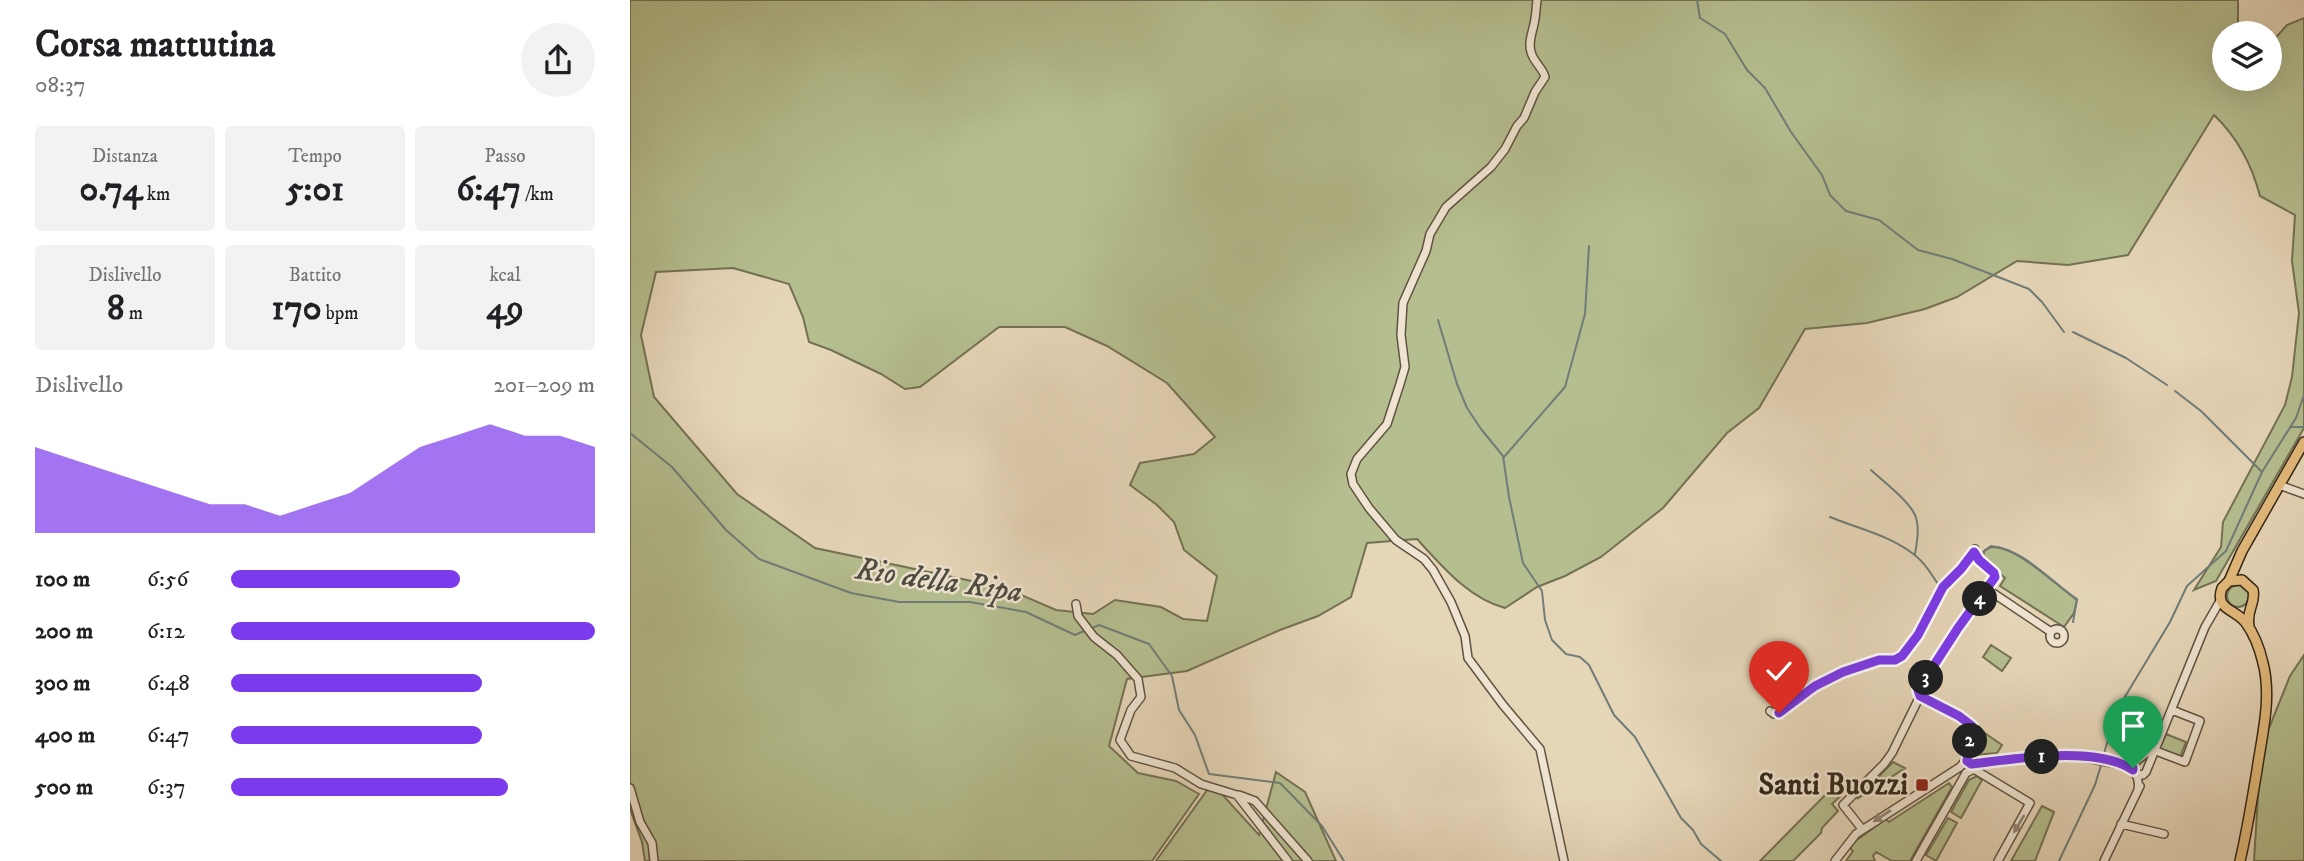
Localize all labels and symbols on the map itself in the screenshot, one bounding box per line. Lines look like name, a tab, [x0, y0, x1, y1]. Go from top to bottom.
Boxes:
water label: Rio della Ripa	[852, 549, 1025, 613]
pin: 4	[1962, 582, 1998, 616]
pin	[1749, 641, 1809, 713]
pin: 3	[1908, 660, 1944, 696]
pin	[2103, 696, 2163, 768]
pin: 2	[1952, 724, 1988, 758]
pin: 1	[2024, 740, 2060, 774]
place label: Santi Buozzi	[1758, 767, 1908, 804]
marker: Santi Buozzi	[1914, 777, 1930, 793]
one-way arrow	[1872, 810, 1891, 823]
one-way arrow	[2013, 814, 2025, 834]

